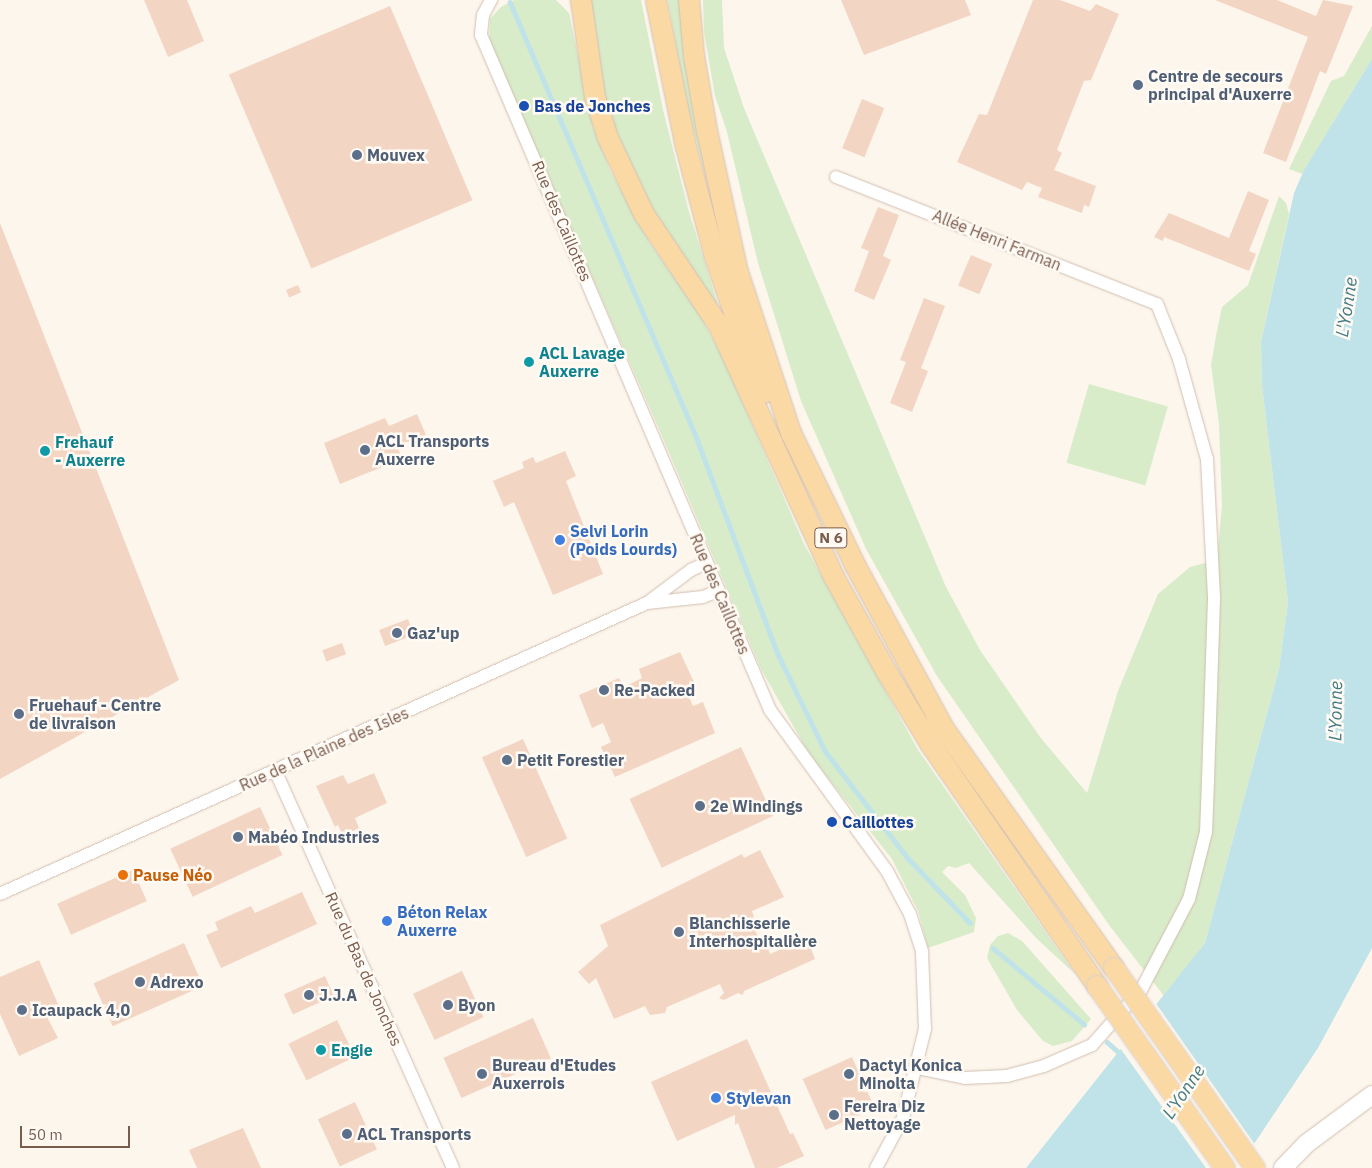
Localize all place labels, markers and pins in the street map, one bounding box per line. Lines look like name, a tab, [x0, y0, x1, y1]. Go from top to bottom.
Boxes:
place label: Centre de secours principal d'Auxerre	[1148, 66, 1292, 104]
marker: Centre de secours principal d'Auxerre	[1132, 79, 1144, 91]
place label: Bas de Jonches	[534, 96, 650, 116]
marker: Bas de Jonches	[518, 100, 530, 112]
place label: Mouvex	[367, 145, 425, 165]
marker: Mouvex	[351, 149, 363, 161]
place label: ACL Lavage Auxerre	[539, 343, 625, 381]
marker: ACL Lavage Auxerre	[523, 356, 535, 368]
place label: ACL Transports Auxerre	[375, 431, 489, 469]
place label: Frehauf - Auxerre	[55, 432, 125, 470]
marker: ACL Transports Auxerre	[359, 444, 371, 456]
marker: Frehauf - Auxerre	[39, 445, 51, 457]
place label: Selvi Lorin (Poids Lourds)	[570, 521, 677, 559]
marker: Selvi Lorin (Poids Lourds)	[554, 534, 566, 546]
place label: Gaz'up	[407, 623, 460, 643]
marker: Gaz'up	[391, 627, 403, 639]
place label: Re-Packed	[614, 680, 695, 700]
marker: Re-Packed	[598, 684, 610, 696]
place label: Fruehauf - Centre de livraison	[29, 695, 161, 733]
marker: Fruehauf - Centre de livraison	[13, 708, 25, 720]
place label: Petit Forestier	[517, 750, 624, 770]
marker: Petit Forestier	[501, 754, 513, 766]
place label: 2e Windings	[710, 796, 803, 816]
marker: 2e Windings	[694, 800, 706, 812]
place label: Caillottes	[842, 812, 914, 832]
marker: Caillottes	[826, 816, 838, 828]
place label: Mabéo Industries	[248, 827, 380, 847]
marker: Mabéo Industries	[232, 831, 244, 843]
place label: Pause Néo	[133, 865, 212, 885]
marker: Pause Néo	[117, 869, 129, 881]
place label: Béton Relax Auxerre	[397, 902, 488, 940]
place label: Blanchisserie Interhospitalière	[689, 913, 817, 951]
marker: Béton Relax Auxerre	[381, 915, 393, 927]
marker: Blanchisserie Interhospitalière	[673, 926, 685, 938]
place label: Adrexo	[150, 972, 204, 992]
marker: Adrexo	[134, 976, 146, 988]
place label: J.J.A	[319, 985, 357, 1005]
marker: J.J.A	[303, 989, 315, 1001]
place label: Byon	[458, 995, 496, 1015]
marker: Byon	[442, 999, 454, 1011]
place label: Icaupack 4,0	[32, 1000, 130, 1020]
marker: Icaupack 4,0	[16, 1004, 28, 1016]
place label: Engie	[331, 1040, 373, 1060]
marker: Engie	[315, 1044, 327, 1056]
place label: Bureau d'Etudes Auxerrois	[492, 1055, 616, 1093]
place label: Dactyl Konica Minolta	[859, 1055, 962, 1093]
marker: Bureau d'Etudes Auxerrois	[476, 1068, 488, 1080]
marker: Dactyl Konica Minolta	[843, 1068, 855, 1080]
place label: Stylevan	[726, 1088, 791, 1108]
marker: Stylevan	[710, 1092, 722, 1104]
place label: Fereira Diz Nettoyage	[844, 1096, 925, 1134]
marker: Fereira Diz Nettoyage	[828, 1109, 840, 1121]
place label: ACL Transports	[357, 1124, 471, 1144]
marker: ACL Transports	[341, 1128, 353, 1140]

